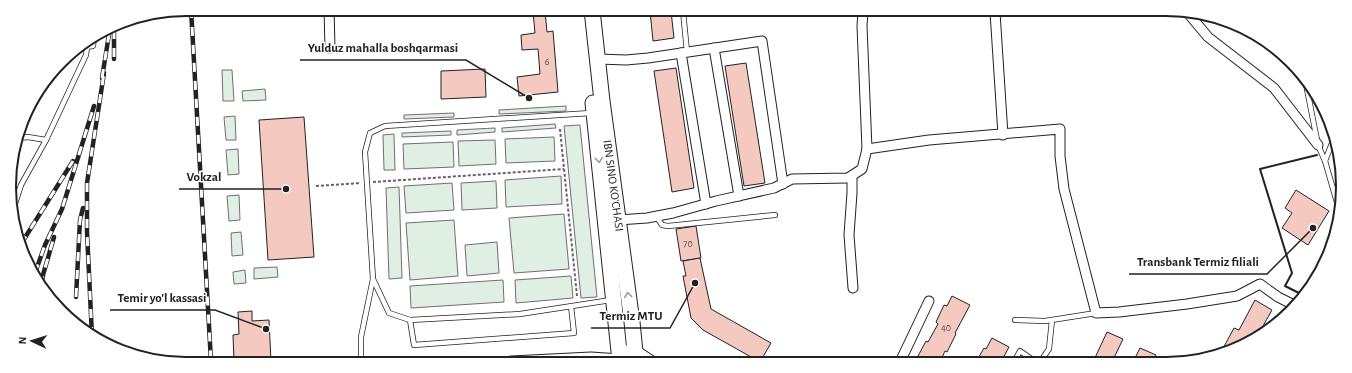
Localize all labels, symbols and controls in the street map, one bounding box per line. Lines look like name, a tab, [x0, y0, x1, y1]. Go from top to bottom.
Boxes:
callout: Yulduz mahalla boshqarmasi	[300, 35, 466, 60]
text: Yulduz mahalla boshqarmasi	[308, 42, 458, 55]
house number: 6	[545, 57, 550, 67]
street label: IBN SINO KO'CHASI	[601, 139, 626, 232]
one-way arrow	[594, 157, 603, 163]
callout: Vokzal	[179, 164, 230, 189]
text: Vokzal	[186, 171, 222, 184]
house number: 70	[683, 239, 693, 249]
callout: Transbank Termiz filiali	[1129, 249, 1267, 274]
text: Transbank Termiz filiali	[1137, 256, 1259, 269]
callout: Temir yo'l kassasi	[110, 285, 215, 310]
text: Temir yo'l kassasi	[117, 292, 207, 305]
one-way arrow	[624, 292, 633, 298]
callout: Termiz MTU	[591, 303, 670, 328]
text: Termiz MTU	[600, 310, 662, 323]
north arrow	[12, 321, 52, 361]
house number: 40	[941, 323, 951, 333]
text: N	[17, 336, 28, 345]

